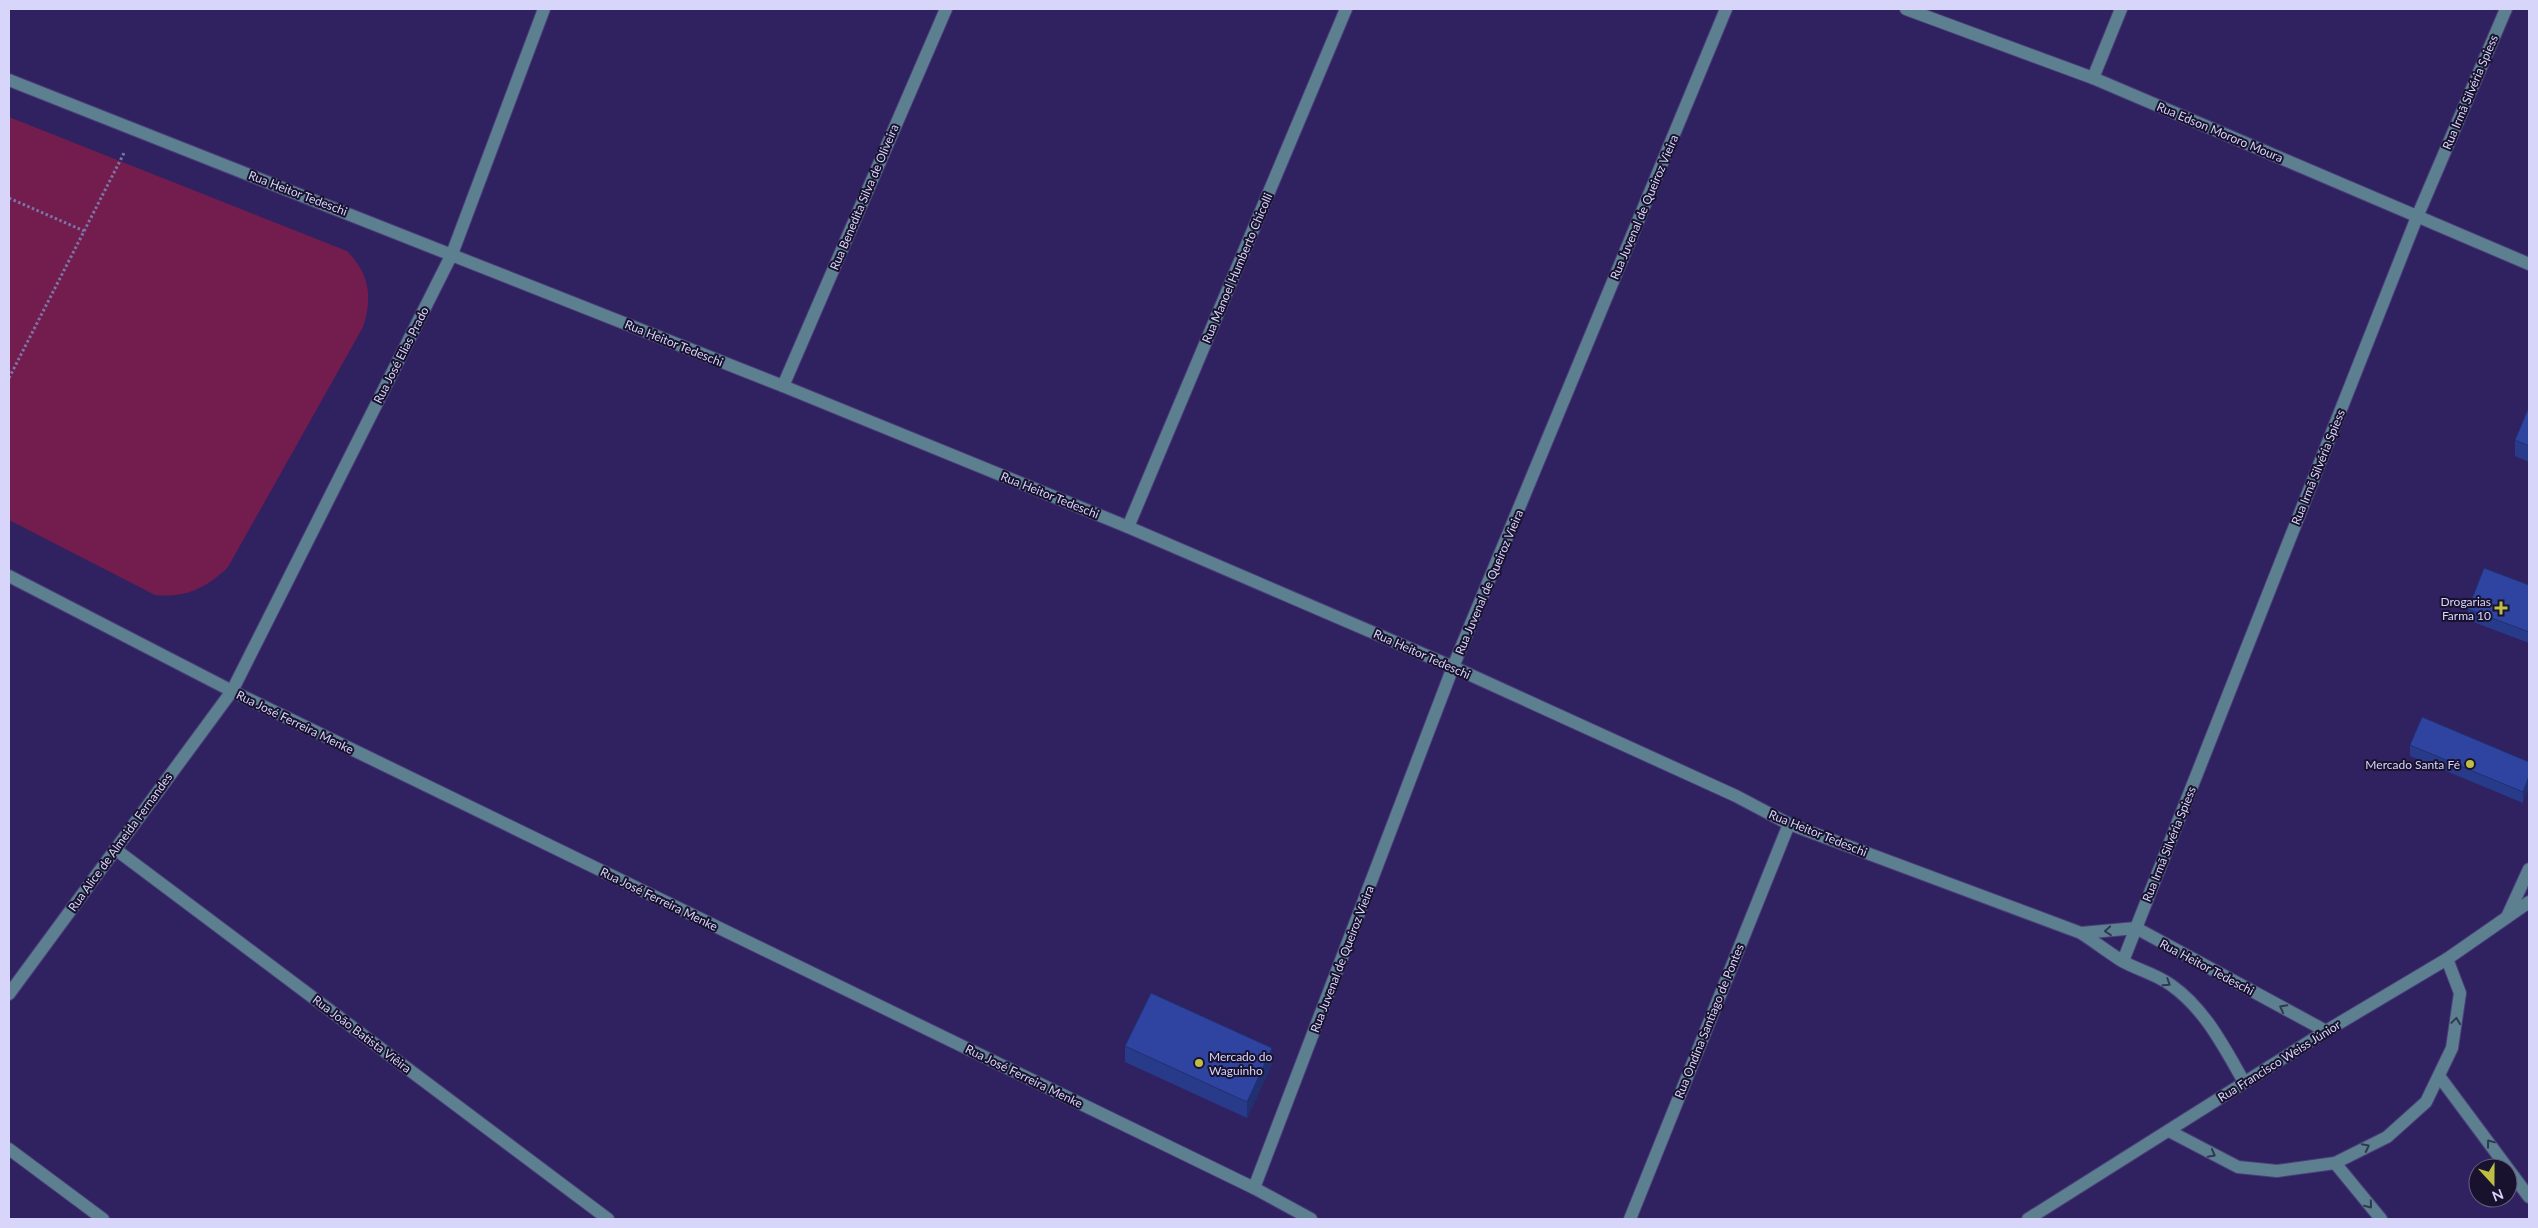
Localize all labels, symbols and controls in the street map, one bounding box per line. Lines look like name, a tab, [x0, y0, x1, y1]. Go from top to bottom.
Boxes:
street label: Rua Irmã Silvéria Spiess	[2439, 32, 2501, 152]
street label: Rua Edson Mororo Moura	[2155, 99, 2285, 165]
street label: Rua Benedita Silva de Oliveira	[826, 122, 902, 272]
street label: Rua Juvenal de Queiroz Vieira	[1607, 132, 1681, 282]
street label: Rua Heitor Tedeschi	[246, 167, 350, 219]
street label: Rua Manoel Humberto Chicolli	[1199, 191, 1275, 345]
street label: Rua José Elias Prado	[370, 304, 432, 406]
street label: Rua Heitor Tedeschi	[623, 316, 725, 370]
street label: Rua Irmã Silvéria Spiess	[2288, 407, 2348, 527]
street label: Rua Heitor Tedeschi	[999, 468, 1101, 522]
street label: Rua Juvenal de Queiroz Vieira	[1452, 507, 1526, 657]
place label: Drogarias Farma 10	[2440, 594, 2491, 623]
marker: Drogarias Farma 10	[2495, 602, 2507, 614]
street label: Rua Heitor Tedeschi	[1371, 626, 1473, 682]
street label: Rua José Ferreira Menke	[234, 687, 356, 757]
place label: Mercado Santa Fé	[2365, 757, 2460, 772]
marker: Mercado Santa Fé	[2464, 758, 2476, 770]
street label: Rua Alice de Almeida Fernandes	[65, 770, 175, 914]
street label: Rua Irmã Silvéria Spiess	[2139, 784, 2199, 904]
street label: Rua Heitor Tedeschi	[1767, 806, 1869, 860]
street label: Rua José Ferreira Menke	[598, 864, 720, 934]
street label: Rua Juvenal de Queiroz Vieira	[1307, 883, 1377, 1035]
one-way arrow	[2104, 925, 2112, 936]
street label: Rua Heitor Tedeschi	[2157, 936, 2257, 998]
street label: Rua Ondina Santiago de Pontes	[1671, 942, 1747, 1100]
one-way arrow	[2161, 976, 2170, 986]
street label: Rua João Batista Viêira	[310, 992, 414, 1076]
one-way arrow	[2279, 1004, 2288, 1014]
street label: Rua Francisco Weiss Júnior	[2215, 1017, 2344, 1105]
one-way arrow	[2450, 1017, 2461, 1025]
street label: Rua José Ferreira Menke	[963, 1041, 1085, 1111]
place label: Mercado do Waguinho	[1209, 1049, 1272, 1078]
marker: Mercado do Waguinho	[1193, 1057, 1205, 1069]
one-way arrow	[2487, 1140, 2496, 1149]
one-way arrow	[2361, 1143, 2370, 1153]
one-way arrow	[2207, 1148, 2216, 1158]
north arrow	[2468, 1158, 2518, 1208]
text: N	[2490, 1186, 2506, 1205]
one-way arrow	[2364, 1199, 2372, 1208]

